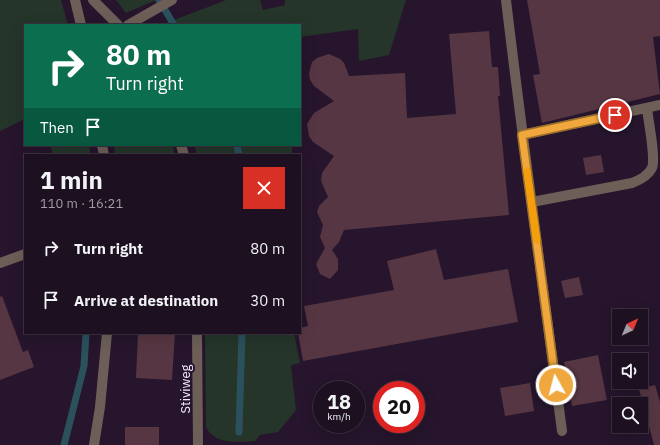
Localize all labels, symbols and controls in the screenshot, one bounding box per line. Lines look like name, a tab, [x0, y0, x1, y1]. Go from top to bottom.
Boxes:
text: 80 m	[106, 36, 171, 73]
icon: right	[40, 40, 92, 92]
text: Turn right	[106, 72, 184, 95]
pin	[598, 98, 632, 132]
icon: arrive	[604, 104, 626, 126]
icon: arrive	[82, 116, 104, 138]
text: Then	[40, 118, 74, 137]
text: 1 min	[40, 164, 103, 196]
button: close	[243, 167, 285, 209]
text: 110 m · 16:21	[40, 195, 123, 212]
icon: right	[40, 237, 62, 259]
text: Turn right	[74, 239, 143, 258]
text: 80 m	[250, 239, 285, 258]
icon: arrive	[40, 289, 62, 311]
text: Arrive at destination	[74, 291, 218, 310]
text: 30 m	[250, 291, 285, 310]
north arrow	[612, 309, 648, 345]
map controls	[612, 309, 648, 433]
button: sound	[612, 353, 648, 389]
street label: Stiviweg	[177, 364, 194, 413]
position arrow	[535, 364, 577, 406]
speed limit sign: 20	[373, 381, 425, 433]
text: 18	[327, 388, 351, 415]
button: search	[612, 397, 648, 433]
text: km/h	[327, 410, 351, 423]

